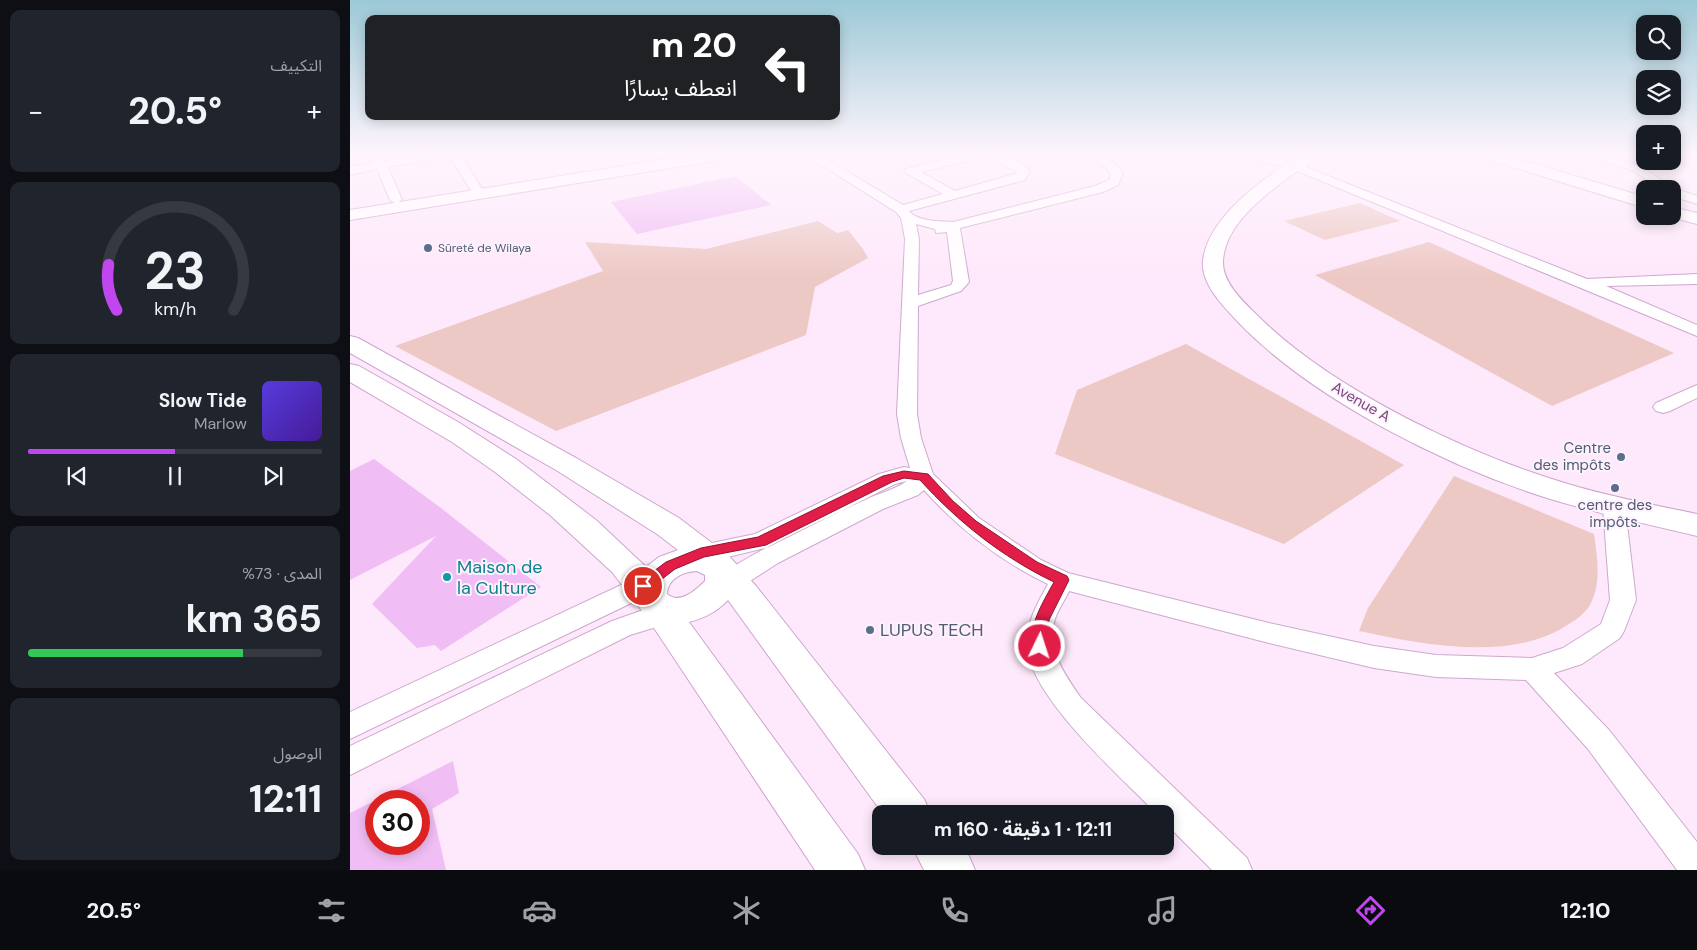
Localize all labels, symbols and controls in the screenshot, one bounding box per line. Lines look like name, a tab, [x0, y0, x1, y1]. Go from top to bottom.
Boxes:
map controls	[1636, 15, 1681, 225]
button: search	[1636, 15, 1681, 60]
text: 20 m	[651, 22, 737, 68]
icon: left	[755, 35, 820, 100]
text: التكييف	[270, 55, 322, 76]
button: layers	[1636, 70, 1681, 115]
text: انعطف يسارًا	[624, 74, 737, 103]
text: 20.5°	[128, 86, 222, 136]
text: −	[28, 93, 43, 130]
text: +	[307, 93, 322, 130]
button: +	[1636, 125, 1681, 170]
button: −	[1636, 180, 1681, 225]
text: 23	[144, 237, 206, 305]
place label: Sûreté de Wilaya	[438, 240, 531, 256]
marker: Sûreté de Wilaya	[422, 242, 434, 254]
text: km/h	[154, 297, 196, 321]
street label: Avenue A	[1328, 377, 1394, 427]
text: Slow Tide	[159, 388, 247, 413]
text: Marlow	[194, 413, 247, 434]
place label: Centre des impôts	[1533, 438, 1611, 475]
marker: Centre des impôts	[1615, 451, 1627, 463]
icon: previous	[63, 462, 91, 490]
icon: pause	[161, 462, 189, 490]
icon: next	[259, 462, 287, 490]
marker: centre des impôts.	[1609, 482, 1621, 494]
place label: centre des impôts.	[1578, 495, 1652, 532]
place label: Maison de la Culture	[457, 555, 543, 600]
text: المدى · 73%	[242, 563, 322, 584]
pin	[622, 565, 664, 607]
marker: Maison de la Culture	[441, 571, 453, 583]
icon: arrive	[629, 572, 657, 600]
text: 365 km	[185, 594, 322, 644]
place label: LUPUS TECH	[880, 618, 984, 642]
position arrow	[1013, 619, 1065, 671]
marker: LUPUS TECH	[864, 624, 876, 636]
text: الوصول	[273, 743, 322, 764]
text: 12:11	[249, 774, 322, 824]
speed limit sign: 30	[365, 790, 430, 855]
text: 12:11 · 1 دقيقة · 160 m	[934, 817, 1112, 842]
icon: filters	[314, 893, 349, 928]
icon: car	[522, 893, 557, 928]
icon: climate	[729, 893, 764, 928]
icon: phone	[937, 893, 972, 928]
icon: music	[1145, 893, 1180, 928]
icon: directions	[1353, 893, 1388, 928]
text: 20.5°	[86, 896, 141, 925]
text: 12:10	[1561, 896, 1611, 925]

